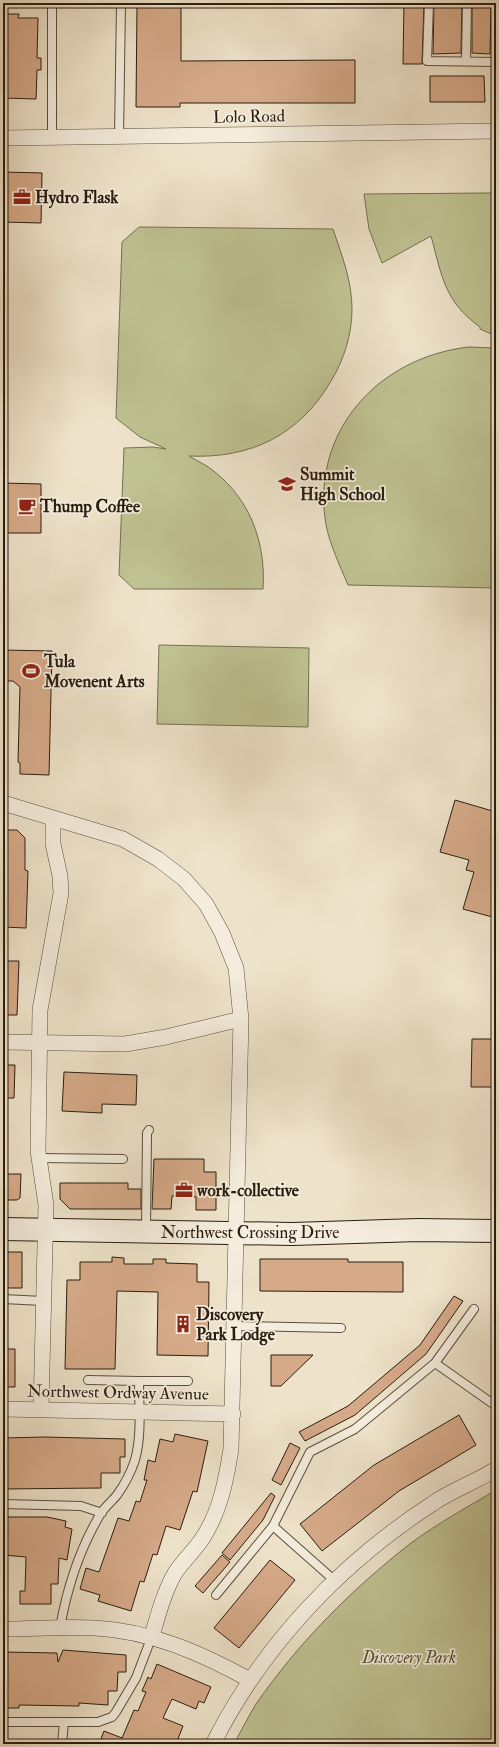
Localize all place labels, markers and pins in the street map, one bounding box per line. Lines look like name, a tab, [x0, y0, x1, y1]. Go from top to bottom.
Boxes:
office icon: Hydro Flask	[12, 187, 32, 207]
place label: Hydro Flask	[35, 187, 119, 209]
place label: Summit High School	[300, 464, 386, 506]
school or university icon: Summit High School	[277, 474, 297, 494]
cafe icon: Thump Coffee	[17, 496, 37, 516]
place label: Thump Coffee	[39, 496, 141, 518]
place label: Tula Movenent Arts	[43, 651, 145, 692]
sports icon: Tula Movenent Arts	[21, 661, 41, 681]
office icon: work-collective	[174, 1180, 194, 1200]
place label: work-collective	[196, 1180, 300, 1201]
place label: Discovery Park Lodge	[196, 1304, 276, 1346]
building icon: Discovery Park Lodge	[173, 1314, 193, 1334]

